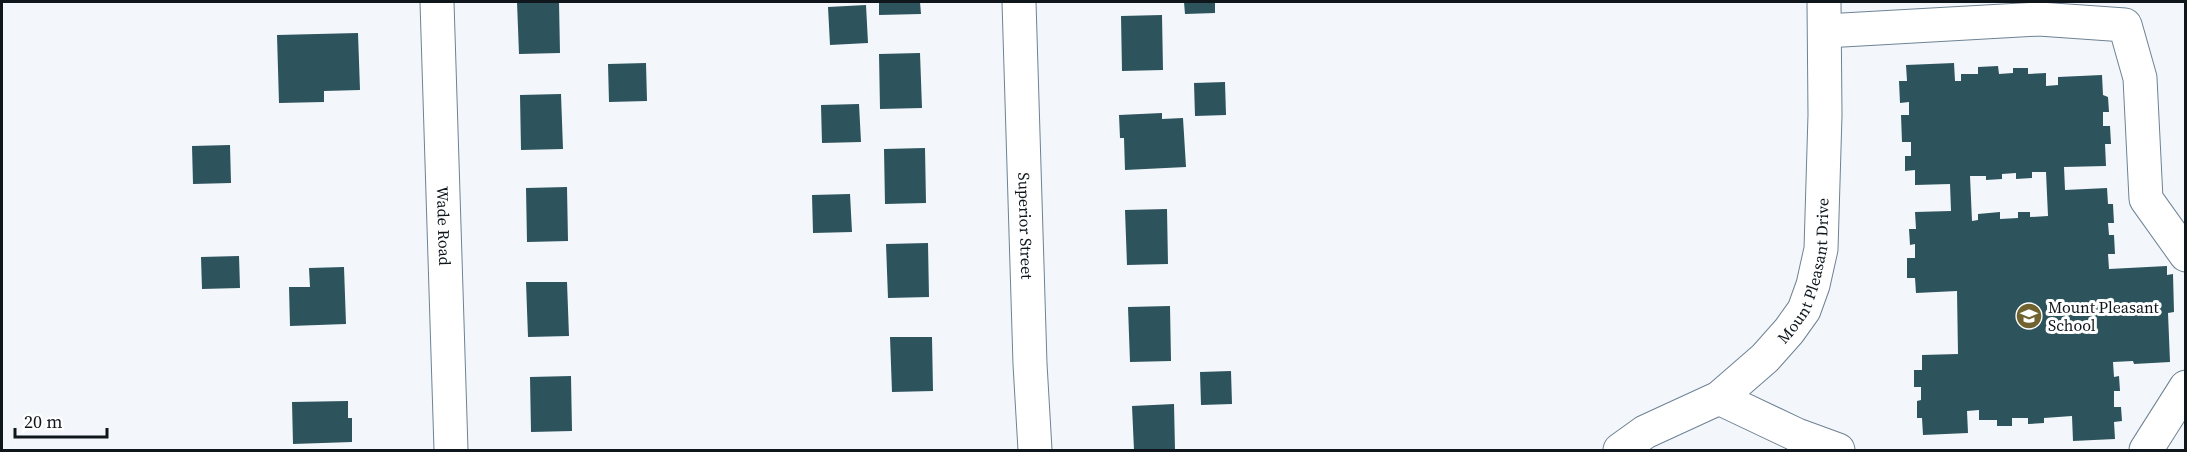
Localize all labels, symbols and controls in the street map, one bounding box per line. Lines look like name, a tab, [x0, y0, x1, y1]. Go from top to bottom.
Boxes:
street label: Superior Street	[1013, 172, 1038, 281]
street label: Wade Road	[432, 186, 456, 266]
street label: Mount Pleasant Drive	[1772, 198, 1834, 348]
place label: Mount Pleasant School	[2048, 296, 2160, 336]
school or university icon: Mount Pleasant School	[2014, 301, 2044, 331]
scale bar	[15, 401, 106, 439]
text: 20 m	[24, 409, 62, 434]

